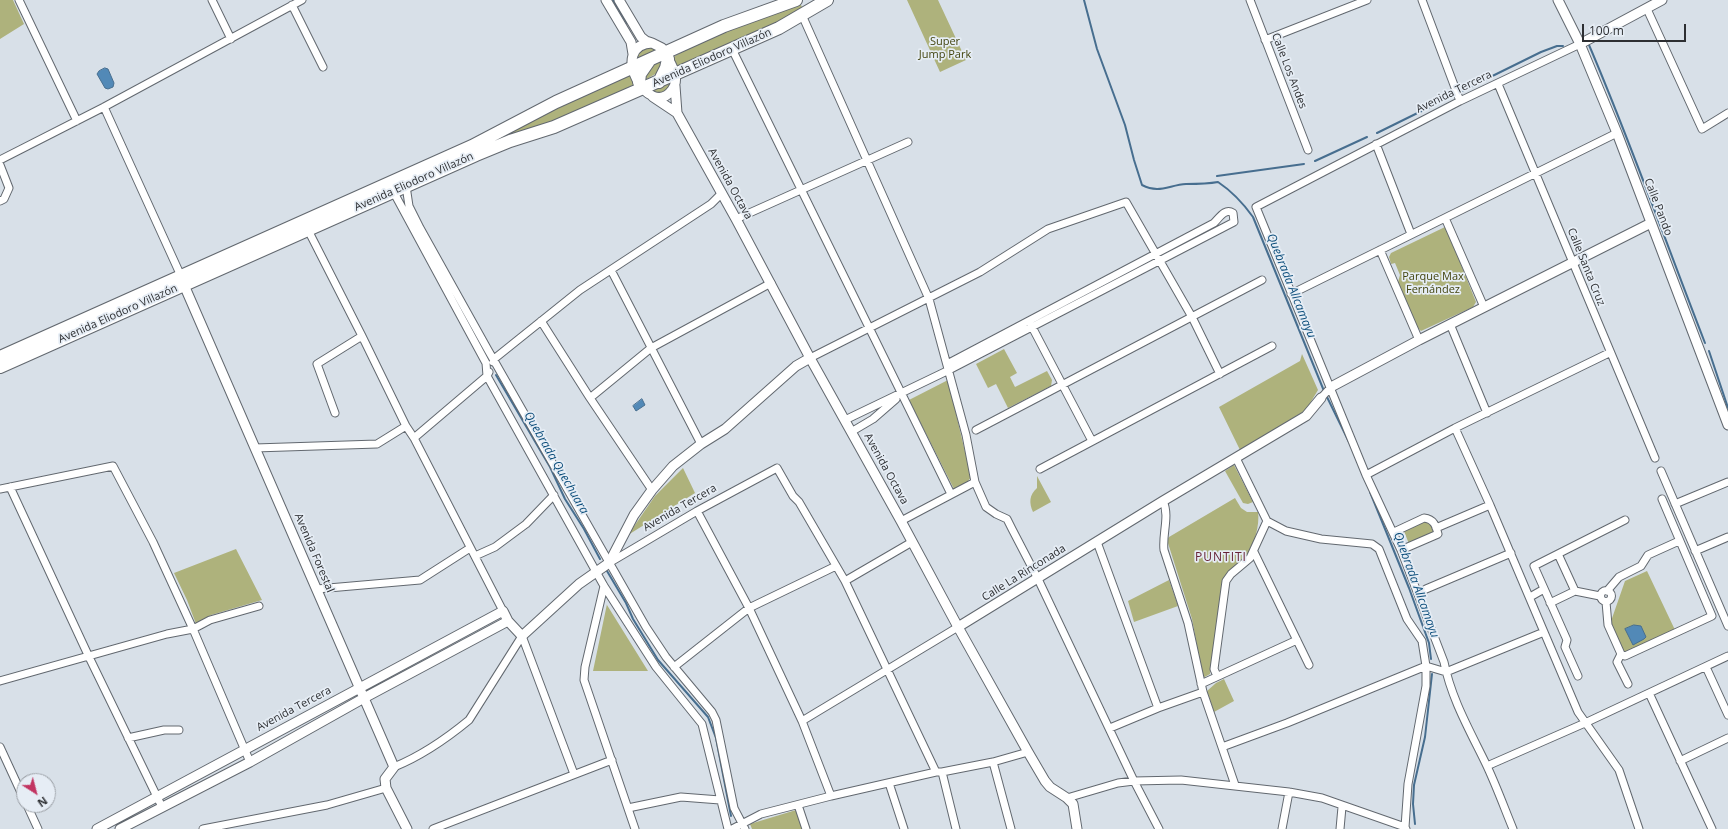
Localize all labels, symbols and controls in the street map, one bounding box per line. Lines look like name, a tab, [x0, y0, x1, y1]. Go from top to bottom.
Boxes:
scale bar	[1584, 16, 1688, 42]
text: 100 m	[1589, 22, 1624, 39]
street label: Avenida Eliodoro Villazón	[650, 26, 774, 90]
street label: Calle Los Andes	[1269, 31, 1309, 111]
park label: Super Jump Park	[919, 35, 971, 61]
street label: Avenida Tercera	[1414, 68, 1494, 116]
street label: Avenida Octava	[705, 146, 755, 222]
street label: Avenida Eliodoro Villazón	[352, 150, 476, 214]
street label: Calle Pando	[1641, 176, 1675, 238]
street label: Calle Santa Cruz	[1564, 226, 1608, 308]
water label: Quebrada Allcamayu	[1263, 232, 1319, 340]
park label: Parque Max Fernández	[1402, 270, 1464, 296]
street label: Avenida Eliodoro Villazón	[56, 282, 180, 346]
water label: Quebrada Quechuara	[521, 409, 591, 517]
street label: Avenida Octava	[861, 431, 911, 507]
street label: Avenida Tercera	[641, 482, 719, 534]
street label: Avenida Forestal	[291, 511, 337, 595]
water label: Quebrada Allcamayu	[1390, 530, 1442, 640]
street label: Calle La Rinconada	[980, 542, 1068, 604]
district label: PUNTITI	[1195, 551, 1247, 565]
street label: Avenida Tercera	[254, 684, 334, 734]
north arrow	[16, 773, 56, 813]
text: N	[35, 794, 51, 811]

